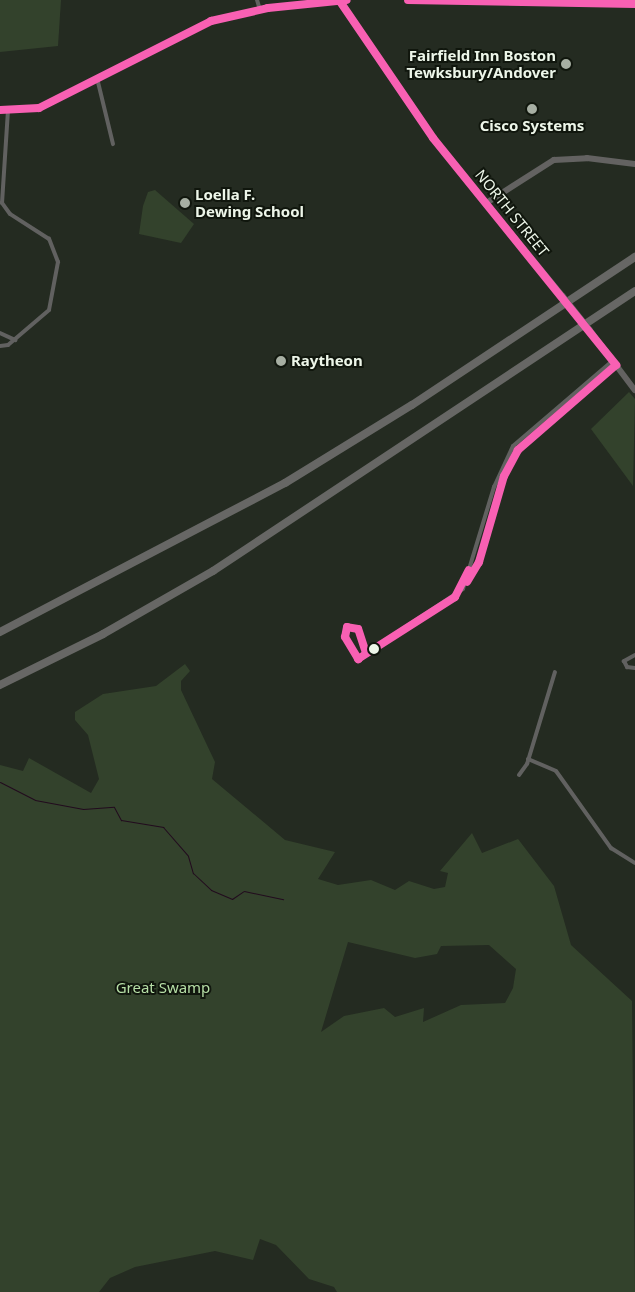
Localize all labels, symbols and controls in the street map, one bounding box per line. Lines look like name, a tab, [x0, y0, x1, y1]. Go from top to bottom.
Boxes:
place label: Fairfield Inn Boston Tewksbury/Andover	[406, 46, 556, 81]
marker: Fairfield Inn Boston Tewksbury/Andover	[560, 58, 572, 70]
marker: Cisco Systems	[526, 103, 538, 115]
place label: Cisco Systems	[480, 117, 584, 135]
street label: NORTH STREET	[471, 166, 553, 260]
place label: Loella F. Dewing School	[195, 185, 304, 220]
marker: Loella F. Dewing School	[179, 197, 191, 209]
place label: Raytheon	[291, 352, 363, 370]
marker: Raytheon	[275, 355, 287, 367]
unlabelled marker	[369, 644, 379, 654]
park label: Great Swamp	[116, 979, 210, 997]

